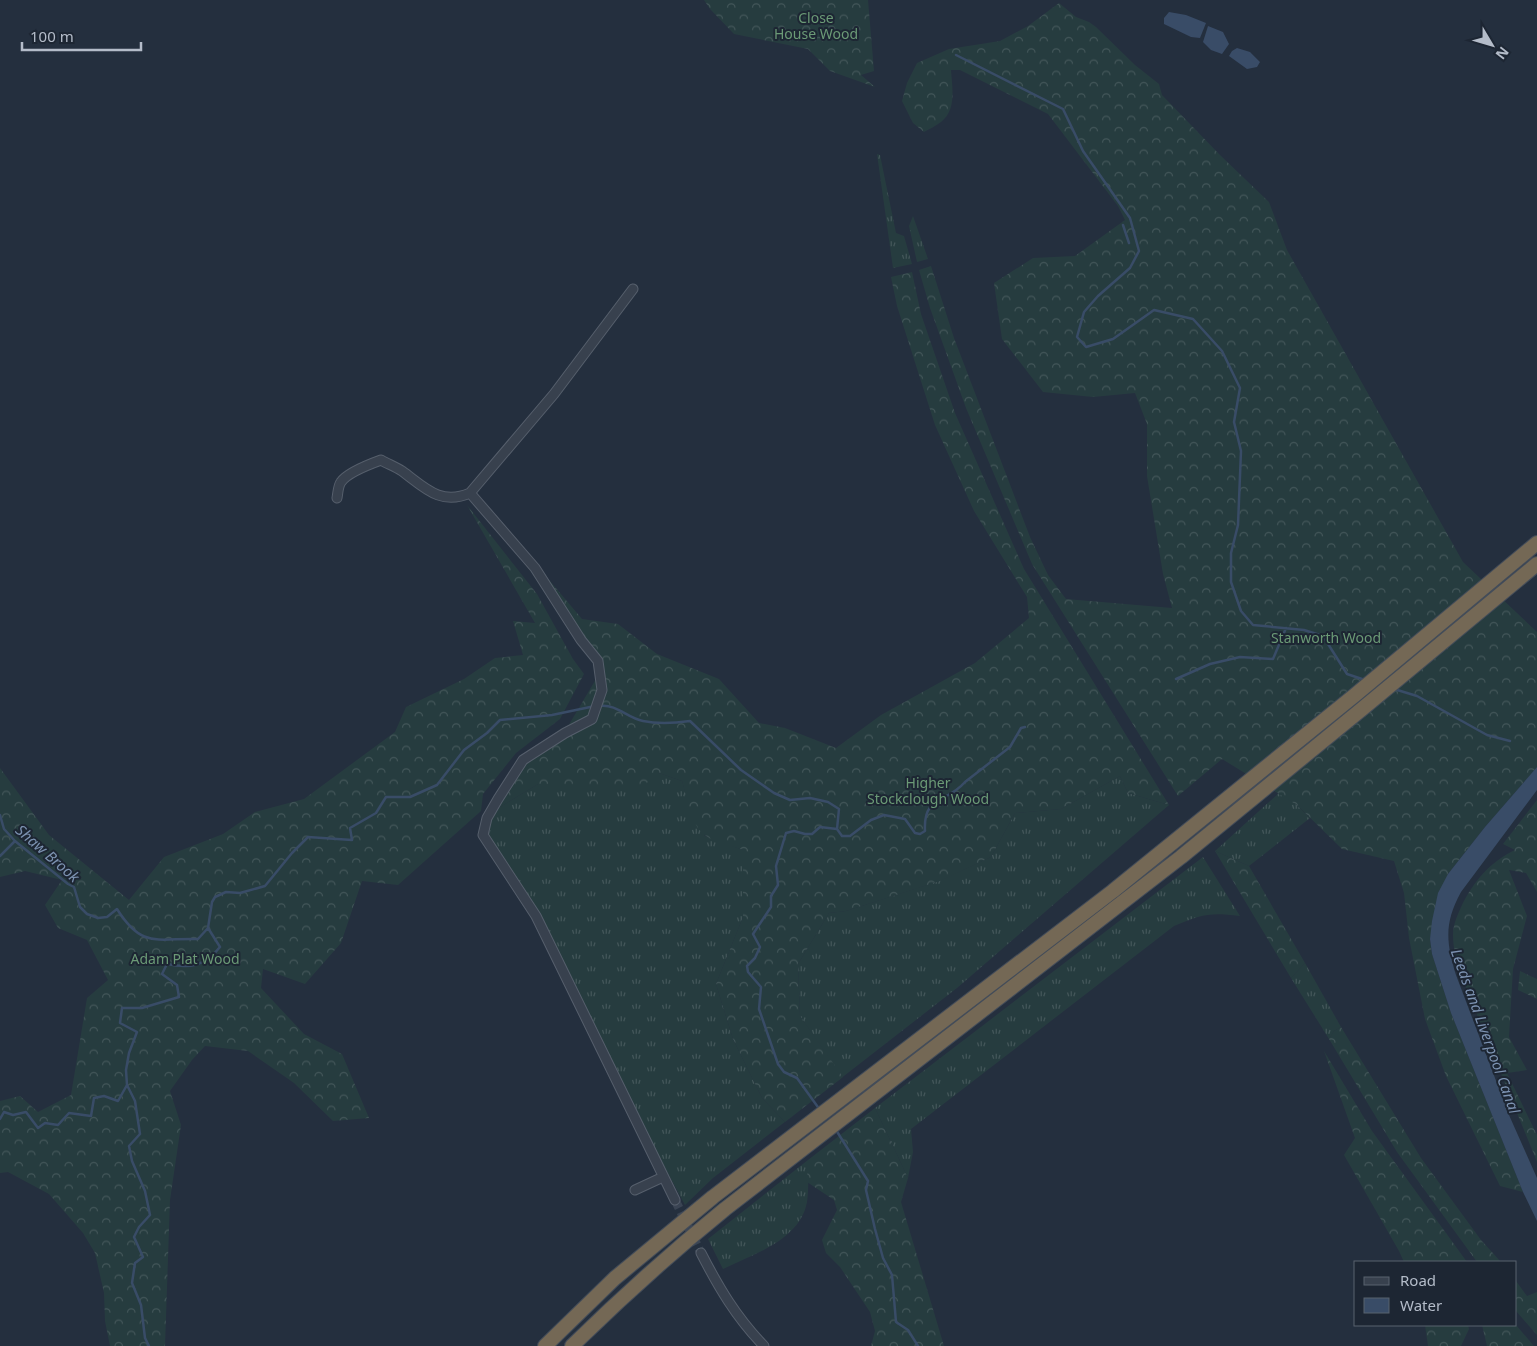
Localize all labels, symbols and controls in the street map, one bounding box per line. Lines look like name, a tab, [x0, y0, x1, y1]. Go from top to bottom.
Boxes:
park label: Close House Wood	[774, 8, 858, 43]
scale bar	[22, 20, 141, 52]
north arrow	[1467, 20, 1517, 70]
text: 100 m	[30, 26, 74, 46]
text: N	[1492, 43, 1514, 64]
park label: Stanworth Wood	[1271, 628, 1381, 647]
park label: Higher Stockclough Wood	[867, 773, 989, 808]
water label: Shaw Brook	[12, 820, 85, 887]
water label: Leeds and Liverpool Canal	[1447, 946, 1526, 1117]
park label: Adam Plat Wood	[130, 949, 240, 968]
legend	[1354, 1261, 1517, 1326]
text: Road	[1400, 1270, 1436, 1290]
text: Water	[1400, 1295, 1442, 1315]

